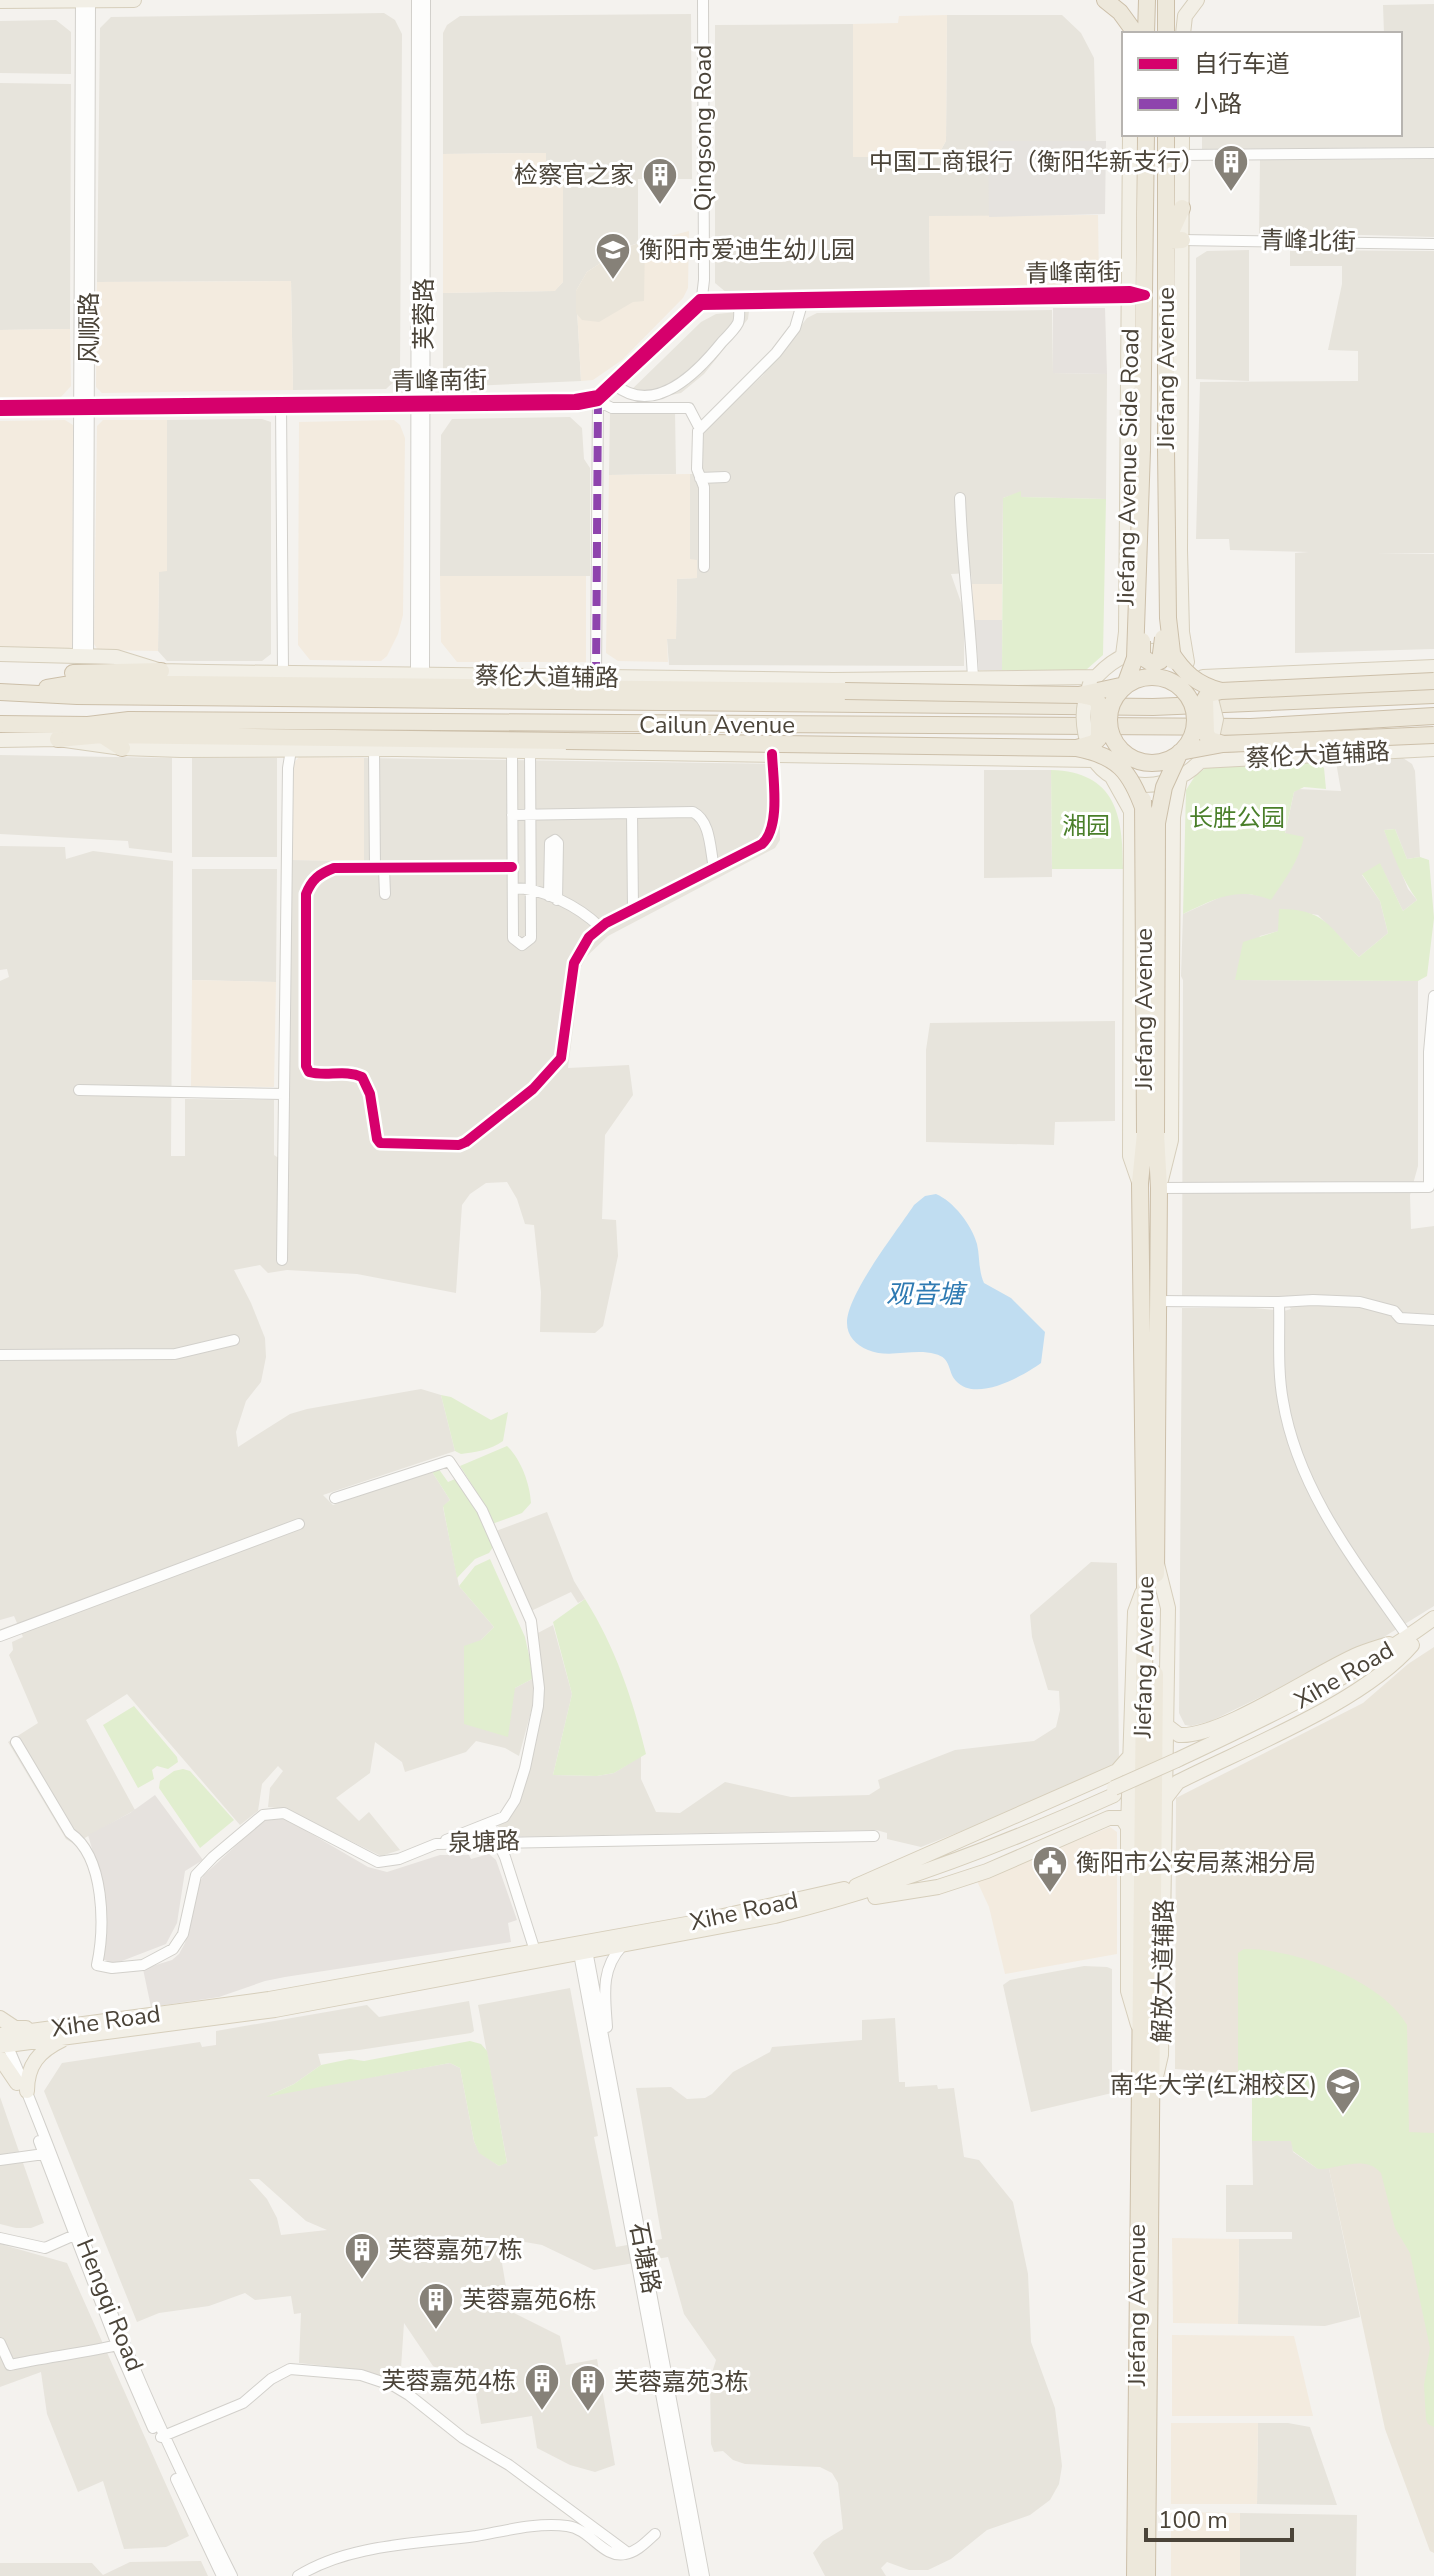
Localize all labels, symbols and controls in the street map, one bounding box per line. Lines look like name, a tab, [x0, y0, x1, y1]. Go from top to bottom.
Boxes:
legend	[1122, 32, 1402, 136]
street label: Qingsong Road	[687, 45, 719, 211]
text: 自行车道	[1194, 48, 1290, 80]
text: 小路	[1194, 88, 1242, 120]
building icon: 中国工商银行（衡阳华新支行）	[1212, 143, 1250, 193]
place label: 中国工商银行（衡阳华新支行）	[869, 146, 1205, 178]
building icon: 检察官之家	[641, 156, 679, 206]
place label: 检察官之家	[514, 159, 634, 191]
street label: 青峰北街	[1260, 224, 1356, 258]
school or university icon: 衡阳市爱迪生幼儿园	[594, 231, 632, 281]
place label: 衡阳市爱迪生幼儿园	[639, 234, 855, 266]
street label: 青峰南街	[1025, 256, 1121, 290]
street label: 芙蓉路	[408, 278, 440, 350]
street label: Jiefang Avenue	[1150, 287, 1182, 450]
street label: 风顺路	[73, 292, 105, 364]
street label: Jiefang Avenue Side Road	[1110, 328, 1146, 607]
street label: 青峰南街	[391, 364, 487, 398]
street label: 蔡伦大道辅路	[475, 660, 619, 694]
street label: Cailun Avenue	[639, 709, 795, 741]
street label: 蔡伦大道辅路	[1245, 735, 1391, 775]
park label: 长胜公园	[1189, 802, 1285, 834]
park label: 湘园	[1062, 810, 1110, 842]
street label: Jiefang Avenue	[1128, 928, 1160, 1091]
water label: 观音塘	[886, 1277, 968, 1312]
street label: Jiefang Avenue	[1127, 1576, 1161, 1739]
street label: Xihe Road	[1289, 1634, 1399, 1716]
street label: 泉塘路	[447, 1825, 521, 1859]
public building icon: 衡阳市公安局蒸湘分局	[1031, 1844, 1069, 1894]
place label: 衡阳市公安局蒸湘分局	[1076, 1847, 1316, 1879]
street label: Xihe Road	[687, 1884, 801, 1938]
street label: 解放大道辅路	[1146, 1899, 1180, 2043]
street label: Xihe Road	[50, 1998, 162, 2044]
school or university icon: 南华大学(红湘校区)	[1324, 2066, 1362, 2116]
place label: 南华大学(红湘校区)	[1110, 2069, 1317, 2101]
street label: 石塘路	[622, 2220, 668, 2296]
street label: Jiefang Avenue	[1121, 2224, 1153, 2387]
building icon: 芙蓉嘉苑7栋	[343, 2231, 381, 2281]
street label: Hengqi Road	[69, 2234, 151, 2376]
place label: 芙蓉嘉苑7栋	[388, 2234, 522, 2266]
building icon: 芙蓉嘉苑6栋	[417, 2281, 455, 2331]
place label: 芙蓉嘉苑6栋	[462, 2284, 596, 2316]
building icon: 芙蓉嘉苑4栋	[523, 2362, 561, 2412]
building icon: 芙蓉嘉苑3栋	[569, 2363, 607, 2413]
place label: 芙蓉嘉苑4栋	[382, 2365, 516, 2397]
place label: 芙蓉嘉苑3栋	[614, 2366, 748, 2398]
scale bar	[1146, 2492, 1292, 2542]
text: 100 m	[1158, 2504, 1228, 2536]

